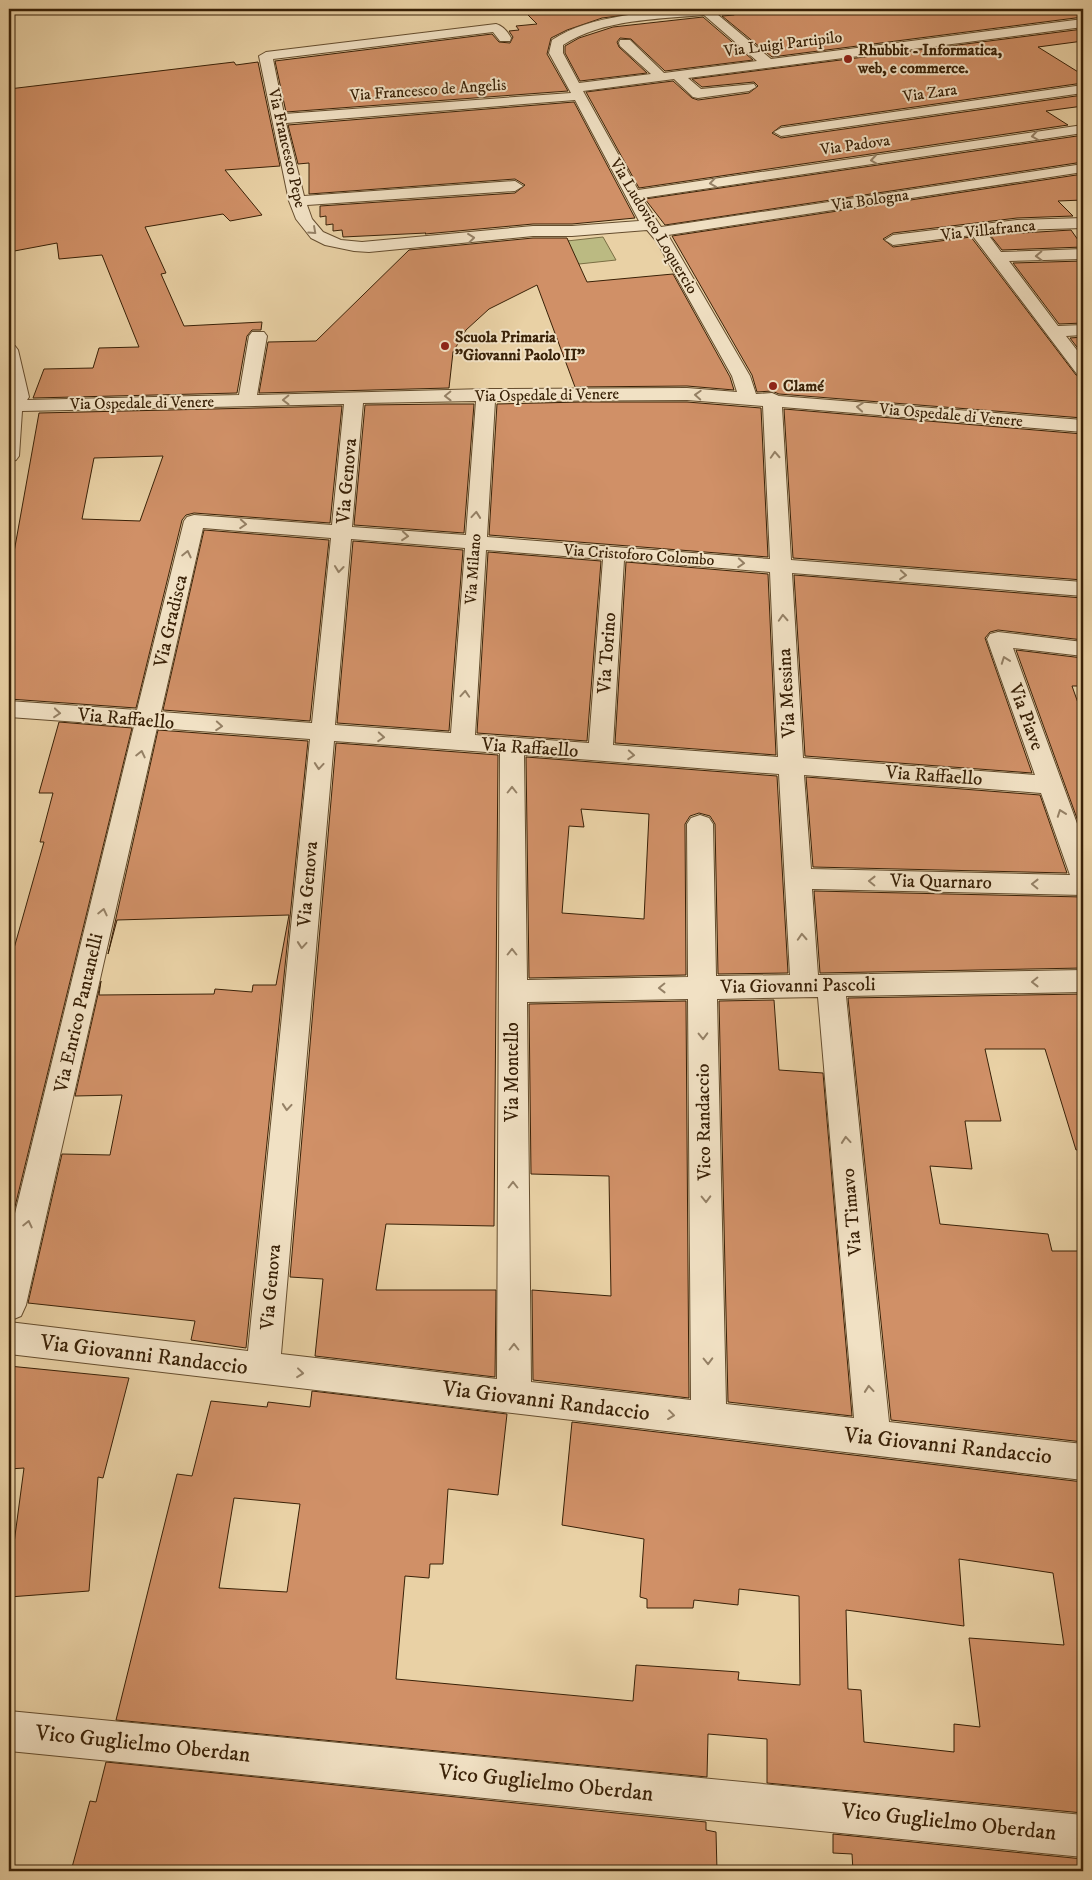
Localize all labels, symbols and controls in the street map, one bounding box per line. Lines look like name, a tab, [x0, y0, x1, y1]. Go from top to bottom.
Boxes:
street label: Via Luigi Partipilo	[722, 27, 844, 61]
place label: Rhubbit - Informatica, web, e commerce.	[857, 40, 1003, 78]
marker: Rhubbit - Informatica, web, e commerce.	[842, 53, 854, 65]
street label: Via Francesco de Angelis	[348, 75, 507, 106]
street label: Via Zara	[901, 79, 958, 107]
street label: Via Francesco Pepe	[263, 85, 311, 210]
street label: Via Padova	[818, 130, 891, 160]
one-way arrow	[1031, 130, 1039, 141]
street label: Via Ludovico Loquercio	[605, 154, 703, 298]
one-way arrow	[870, 154, 879, 164]
one-way arrow	[709, 178, 718, 188]
street label: Via Bologna	[829, 185, 910, 215]
street label: Via Villafranca	[939, 215, 1036, 245]
one-way arrow	[308, 225, 317, 234]
one-way arrow	[468, 233, 476, 244]
one-way arrow	[1035, 250, 1043, 261]
place label: Scuola Primaria "Giovanni Paolo II"	[455, 327, 585, 365]
marker: Scuola Primaria "Giovanni Paolo II"	[439, 340, 451, 352]
place label: Clamé	[783, 376, 824, 396]
marker: Clamé	[767, 380, 779, 392]
street label: Via Ospedale di Venere	[474, 384, 620, 406]
one-way arrow	[694, 389, 702, 400]
one-way arrow	[444, 391, 452, 401]
street label: Via Ospedale di Venere	[69, 392, 215, 414]
one-way arrow	[282, 395, 290, 405]
street label: Via Ospedale di Venere	[877, 399, 1024, 431]
one-way arrow	[856, 402, 864, 413]
street label: Via Genova	[332, 437, 362, 526]
one-way arrow	[770, 451, 780, 459]
one-way arrow	[471, 510, 482, 518]
one-way arrow	[239, 519, 247, 530]
one-way arrow	[401, 531, 409, 542]
street label: Via Milano	[460, 533, 485, 606]
street label: Via Cristoforo Colombo	[562, 540, 715, 570]
one-way arrow	[181, 549, 192, 558]
one-way arrow	[738, 557, 746, 568]
one-way arrow	[334, 565, 345, 573]
one-way arrow	[900, 570, 908, 581]
street label: Via Gradisca	[149, 572, 193, 671]
street label: Via Torino	[593, 612, 621, 695]
one-way arrow	[777, 613, 788, 621]
street label: Via Messina	[773, 648, 801, 739]
one-way arrow	[1001, 656, 1011, 665]
street label: Via Piave	[1003, 680, 1049, 753]
one-way arrow	[459, 690, 470, 698]
street label: Via Raffaello	[76, 703, 175, 735]
one-way arrow	[54, 707, 62, 718]
one-way arrow	[216, 720, 224, 731]
one-way arrow	[378, 732, 386, 743]
street label: Via Raffaello	[480, 733, 579, 763]
one-way arrow	[627, 749, 635, 760]
one-way arrow	[135, 750, 146, 759]
street label: Via Raffaello	[884, 761, 983, 791]
one-way arrow	[314, 762, 325, 770]
one-way arrow	[507, 785, 517, 793]
one-way arrow	[1057, 809, 1067, 818]
street label: Via Genova	[293, 840, 323, 929]
street label: Via Quarnaro	[889, 870, 992, 894]
one-way arrow	[868, 876, 876, 886]
one-way arrow	[1030, 879, 1038, 889]
one-way arrow	[97, 908, 108, 917]
street label: Via Enrico Pantanelli	[49, 931, 109, 1096]
one-way arrow	[797, 933, 808, 941]
one-way arrow	[297, 941, 308, 949]
one-way arrow	[507, 948, 517, 956]
street label: Via Giovanni Pascoli	[719, 973, 876, 999]
one-way arrow	[1030, 977, 1038, 987]
one-way arrow	[658, 983, 666, 994]
street label: Via Montello	[501, 1022, 524, 1123]
one-way arrow	[698, 1033, 708, 1041]
street label: Vico Randaccio	[691, 1063, 717, 1182]
one-way arrow	[282, 1103, 293, 1111]
one-way arrow	[840, 1136, 851, 1144]
street label: Via Timavo	[837, 1167, 867, 1258]
one-way arrow	[508, 1180, 518, 1188]
one-way arrow	[700, 1195, 711, 1203]
one-way arrow	[22, 1219, 33, 1228]
street label: Via Genova	[256, 1243, 286, 1332]
street label: Via Giovanni Randaccio	[38, 1329, 249, 1381]
one-way arrow	[508, 1343, 519, 1351]
one-way arrow	[703, 1358, 713, 1366]
one-way arrow	[297, 1367, 305, 1378]
street label: Via Giovanni Randaccio	[440, 1375, 651, 1427]
one-way arrow	[863, 1385, 874, 1393]
one-way arrow	[667, 1409, 675, 1420]
street label: Via Giovanni Randaccio	[842, 1422, 1053, 1470]
street label: Vico Guglielmo Oberdan	[33, 1719, 252, 1769]
street label: Vico Guglielmo Oberdan	[436, 1758, 655, 1808]
street label: Vico Guglielmo Oberdan	[839, 1797, 1058, 1847]

